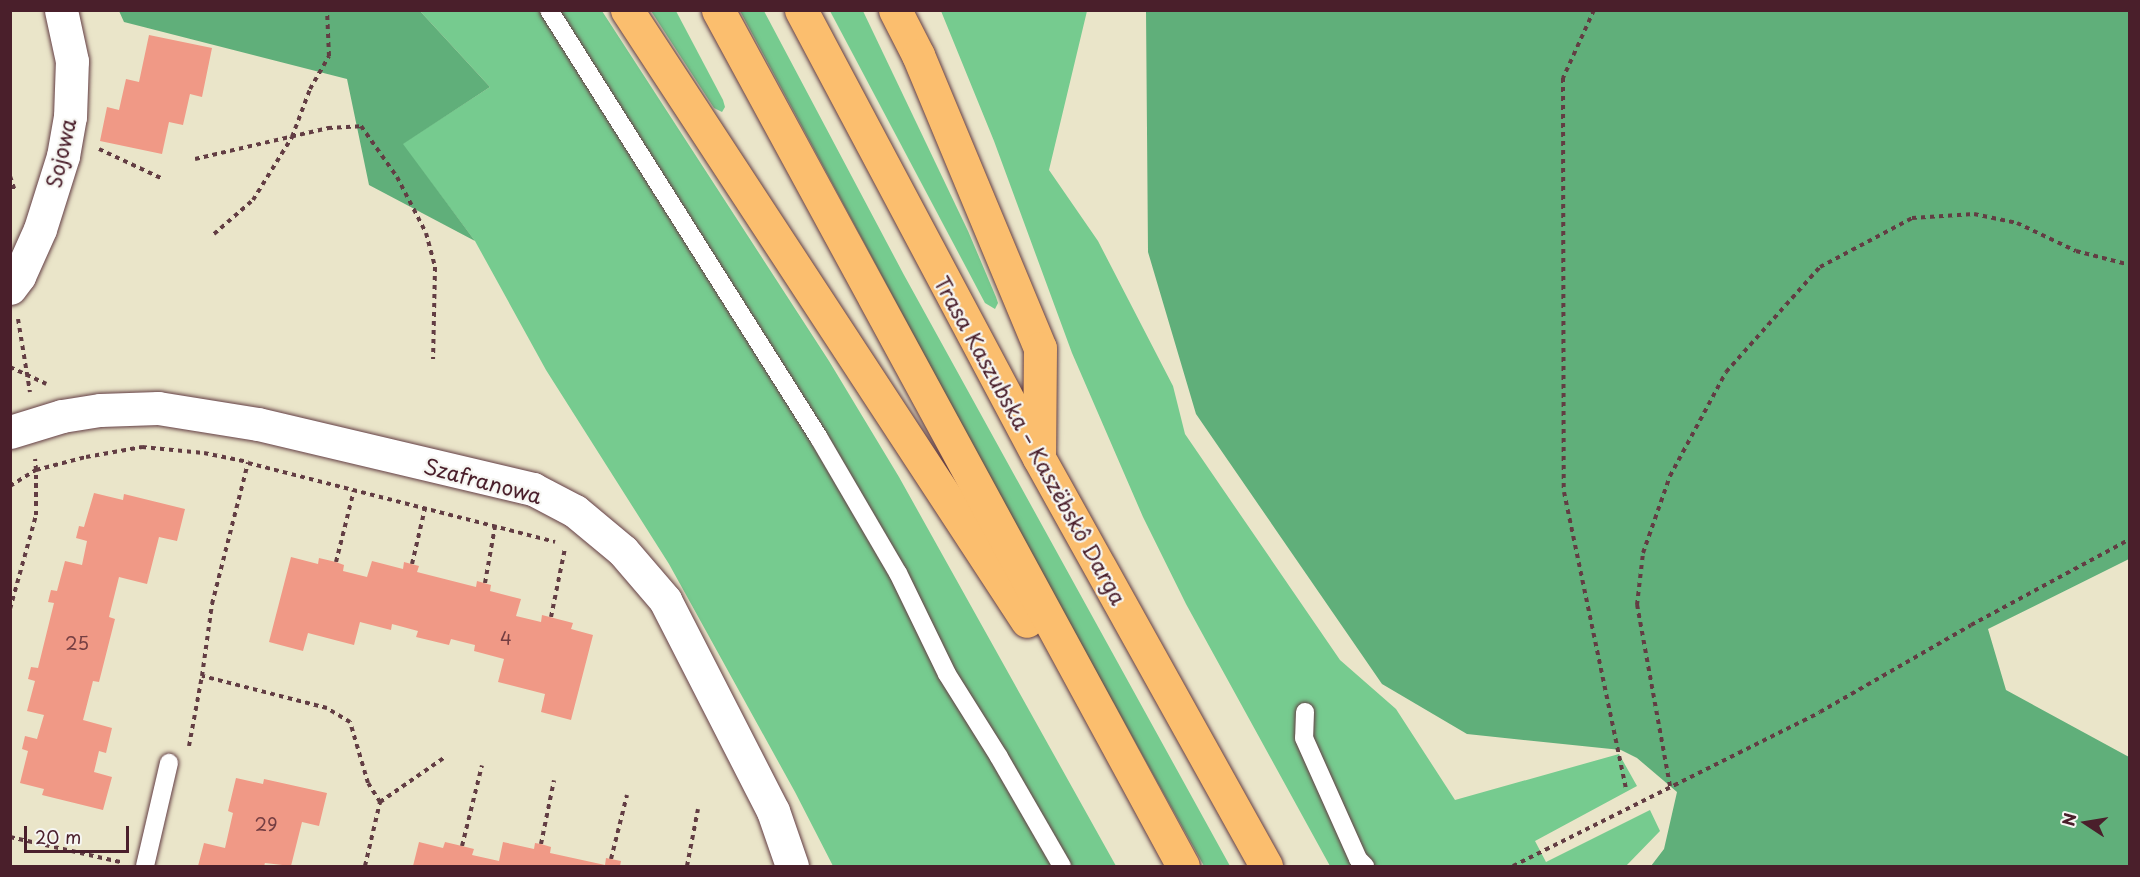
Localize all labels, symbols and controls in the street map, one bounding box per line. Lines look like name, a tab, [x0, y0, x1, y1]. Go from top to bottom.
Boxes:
street label: Sojowa	[40, 116, 80, 190]
street label: Trasa Kaszubska – Kaszëbskô Darga	[930, 272, 1132, 608]
street label: Szafranowa	[421, 452, 545, 508]
house number: 4	[500, 627, 512, 649]
house number: 25	[65, 632, 89, 654]
north arrow	[2056, 793, 2116, 853]
text: N	[2055, 811, 2081, 828]
house number: 29	[255, 813, 277, 835]
scale bar	[27, 814, 132, 852]
text: 20 m	[35, 823, 81, 850]

